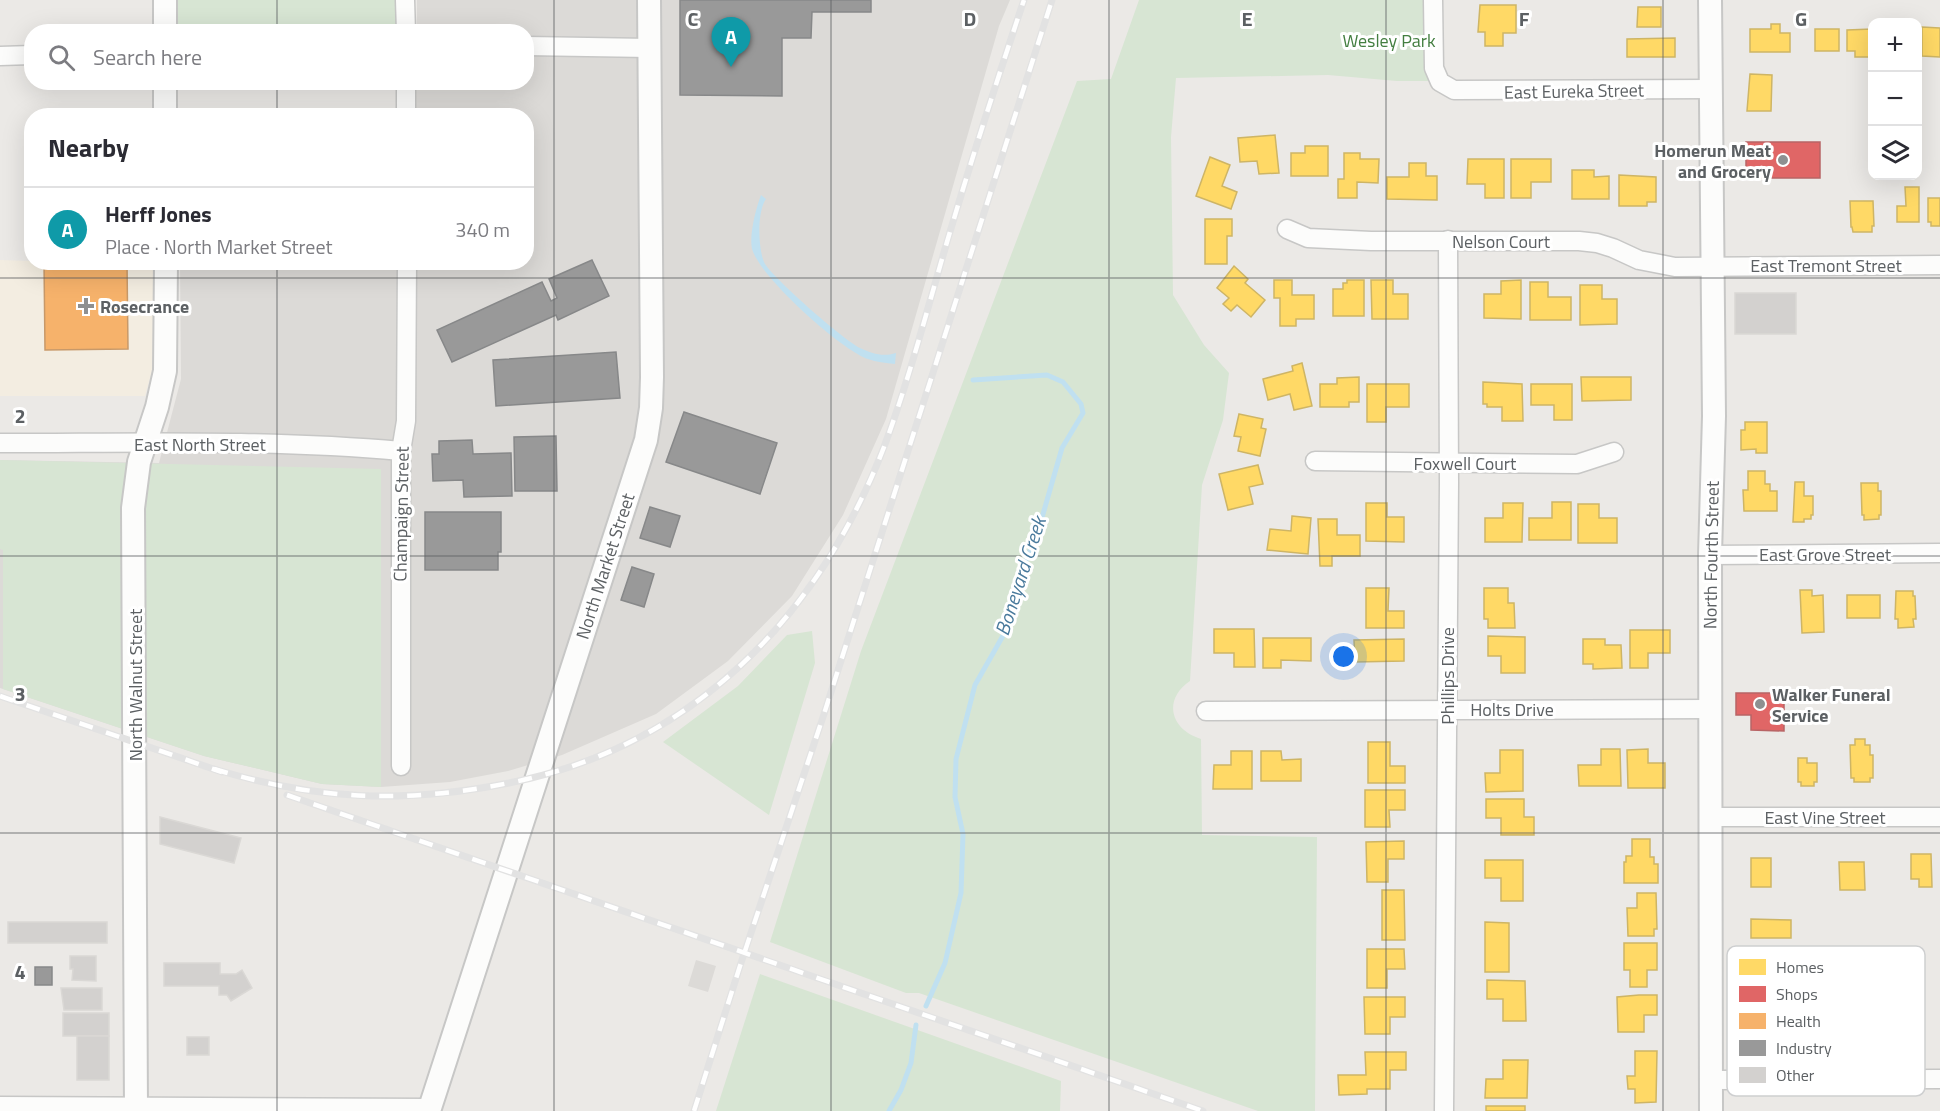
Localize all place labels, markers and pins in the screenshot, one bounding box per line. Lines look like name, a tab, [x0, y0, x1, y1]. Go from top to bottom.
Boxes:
pin: A	[712, 17, 750, 67]
place label: Homerun Meat and Grocery	[1654, 137, 1771, 185]
marker: Homerun Meat and Grocery	[1776, 153, 1790, 167]
place label: Rosecrance	[100, 293, 189, 320]
marker: Rosecrance	[77, 297, 95, 315]
place label: Walker Funeral Service	[1772, 681, 1891, 729]
marker: Walker Funeral Service	[1753, 697, 1767, 711]

